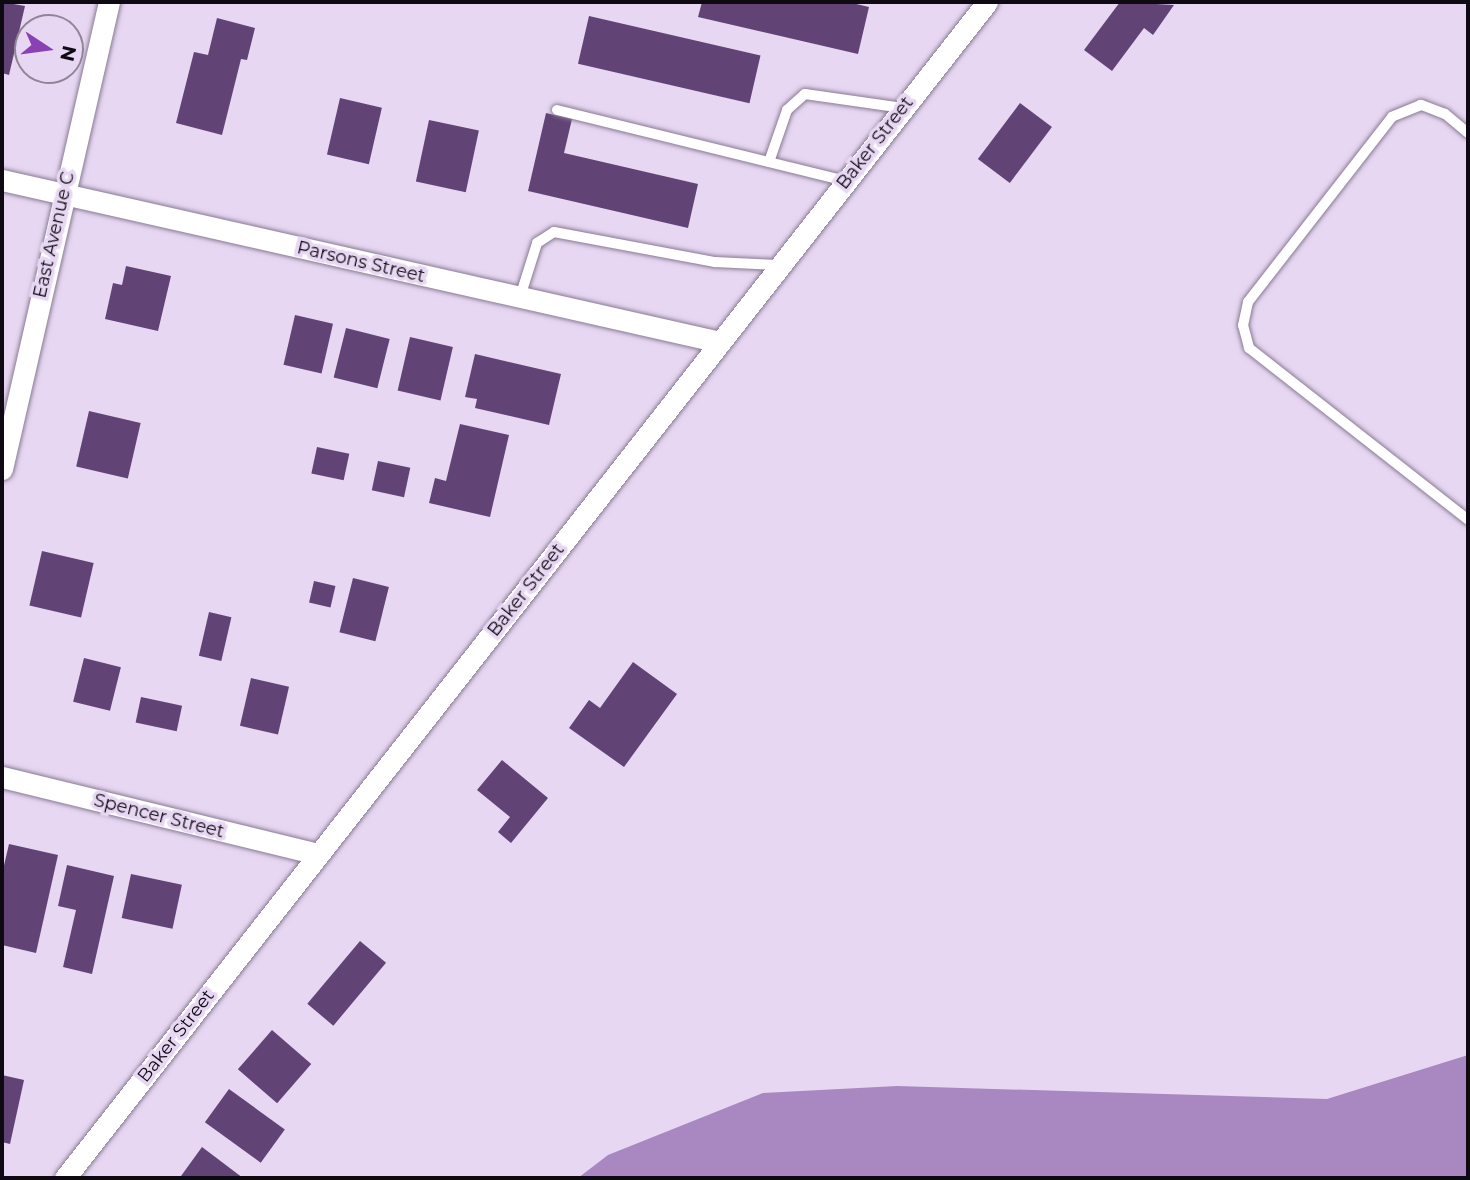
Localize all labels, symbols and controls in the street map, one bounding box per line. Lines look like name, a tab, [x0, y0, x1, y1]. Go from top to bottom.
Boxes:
north arrow	[14, 14, 84, 84]
text: N	[55, 43, 81, 63]
street label: Baker Street	[832, 92, 918, 194]
street label: East Avenue C	[29, 170, 79, 300]
street label: Parsons Street	[295, 237, 427, 287]
street label: Baker Street	[483, 539, 569, 641]
street label: Spencer Street	[92, 789, 226, 843]
street label: Baker Street	[133, 985, 219, 1087]

